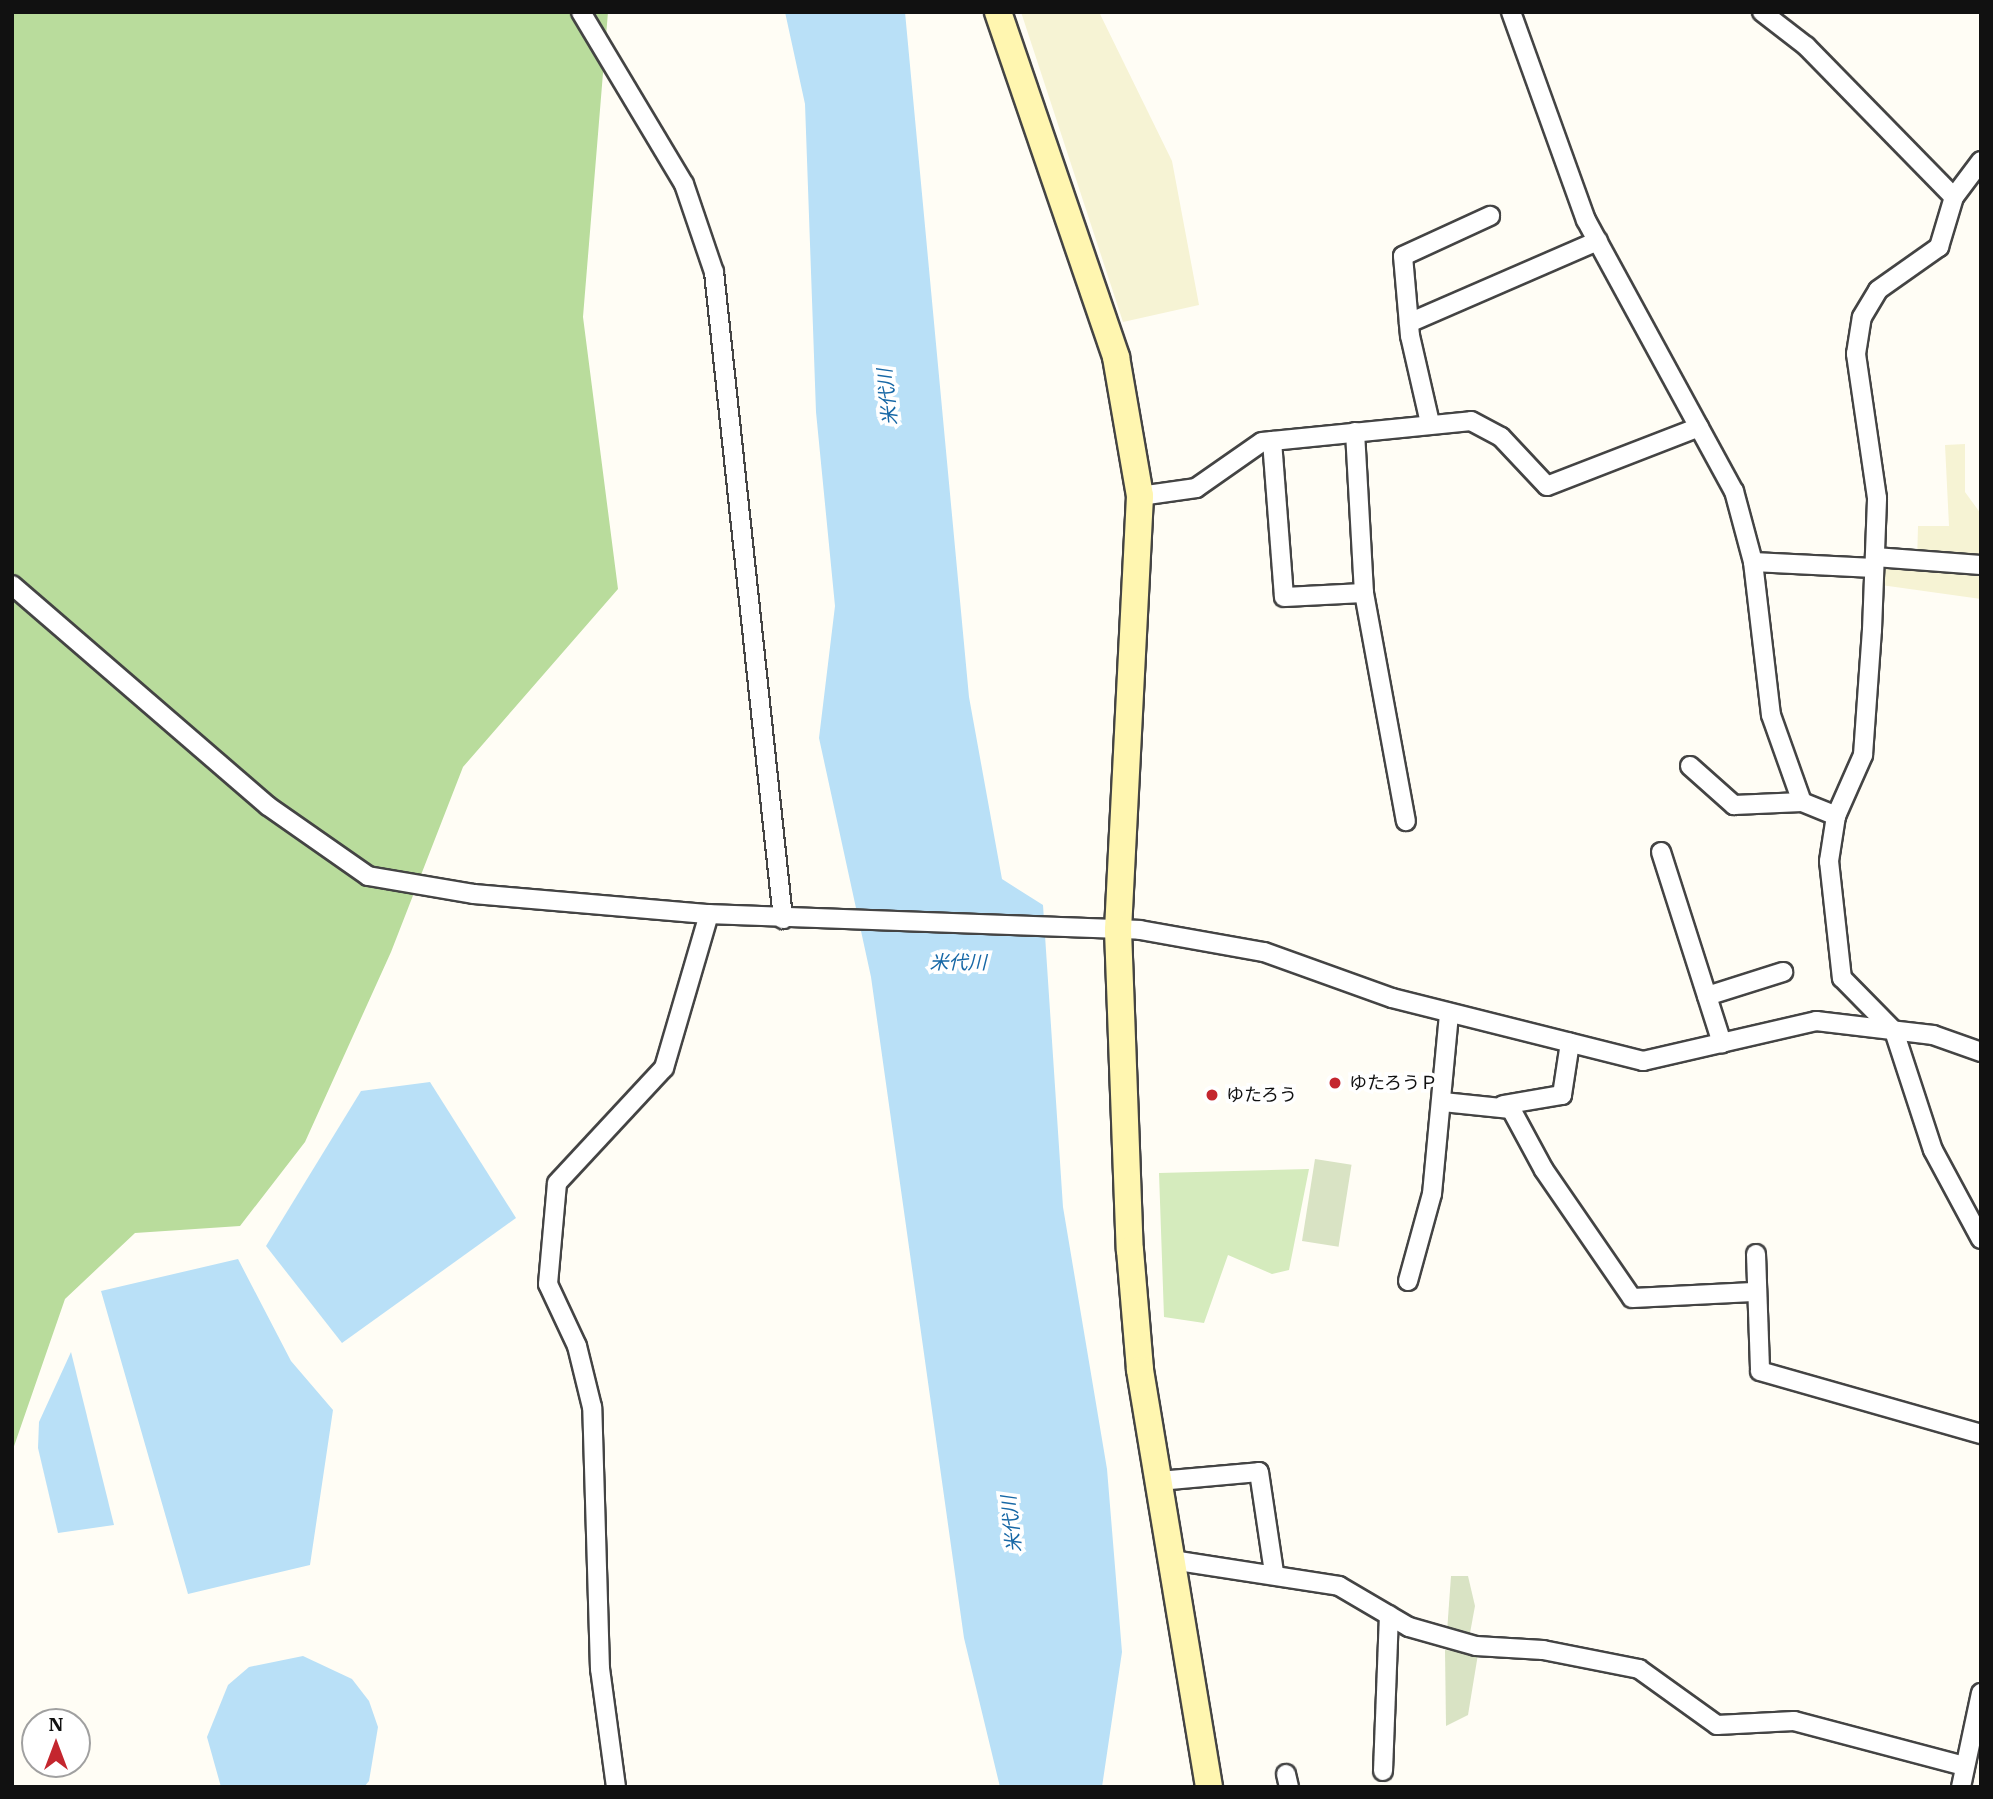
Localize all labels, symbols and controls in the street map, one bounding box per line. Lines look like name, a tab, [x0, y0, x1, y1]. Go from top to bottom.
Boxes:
water label: 米代川	[874, 367, 902, 427]
water label: 米代川	[930, 952, 986, 974]
place label: ゆたろうＰ	[1349, 1072, 1439, 1094]
marker: ゆたろうＰ	[1327, 1075, 1343, 1091]
place label: ゆたろう	[1226, 1084, 1298, 1106]
marker: ゆたろう	[1204, 1087, 1220, 1103]
water label: 米代川	[998, 1494, 1026, 1554]
north arrow	[21, 1708, 91, 1778]
text: N	[48, 1712, 64, 1736]

